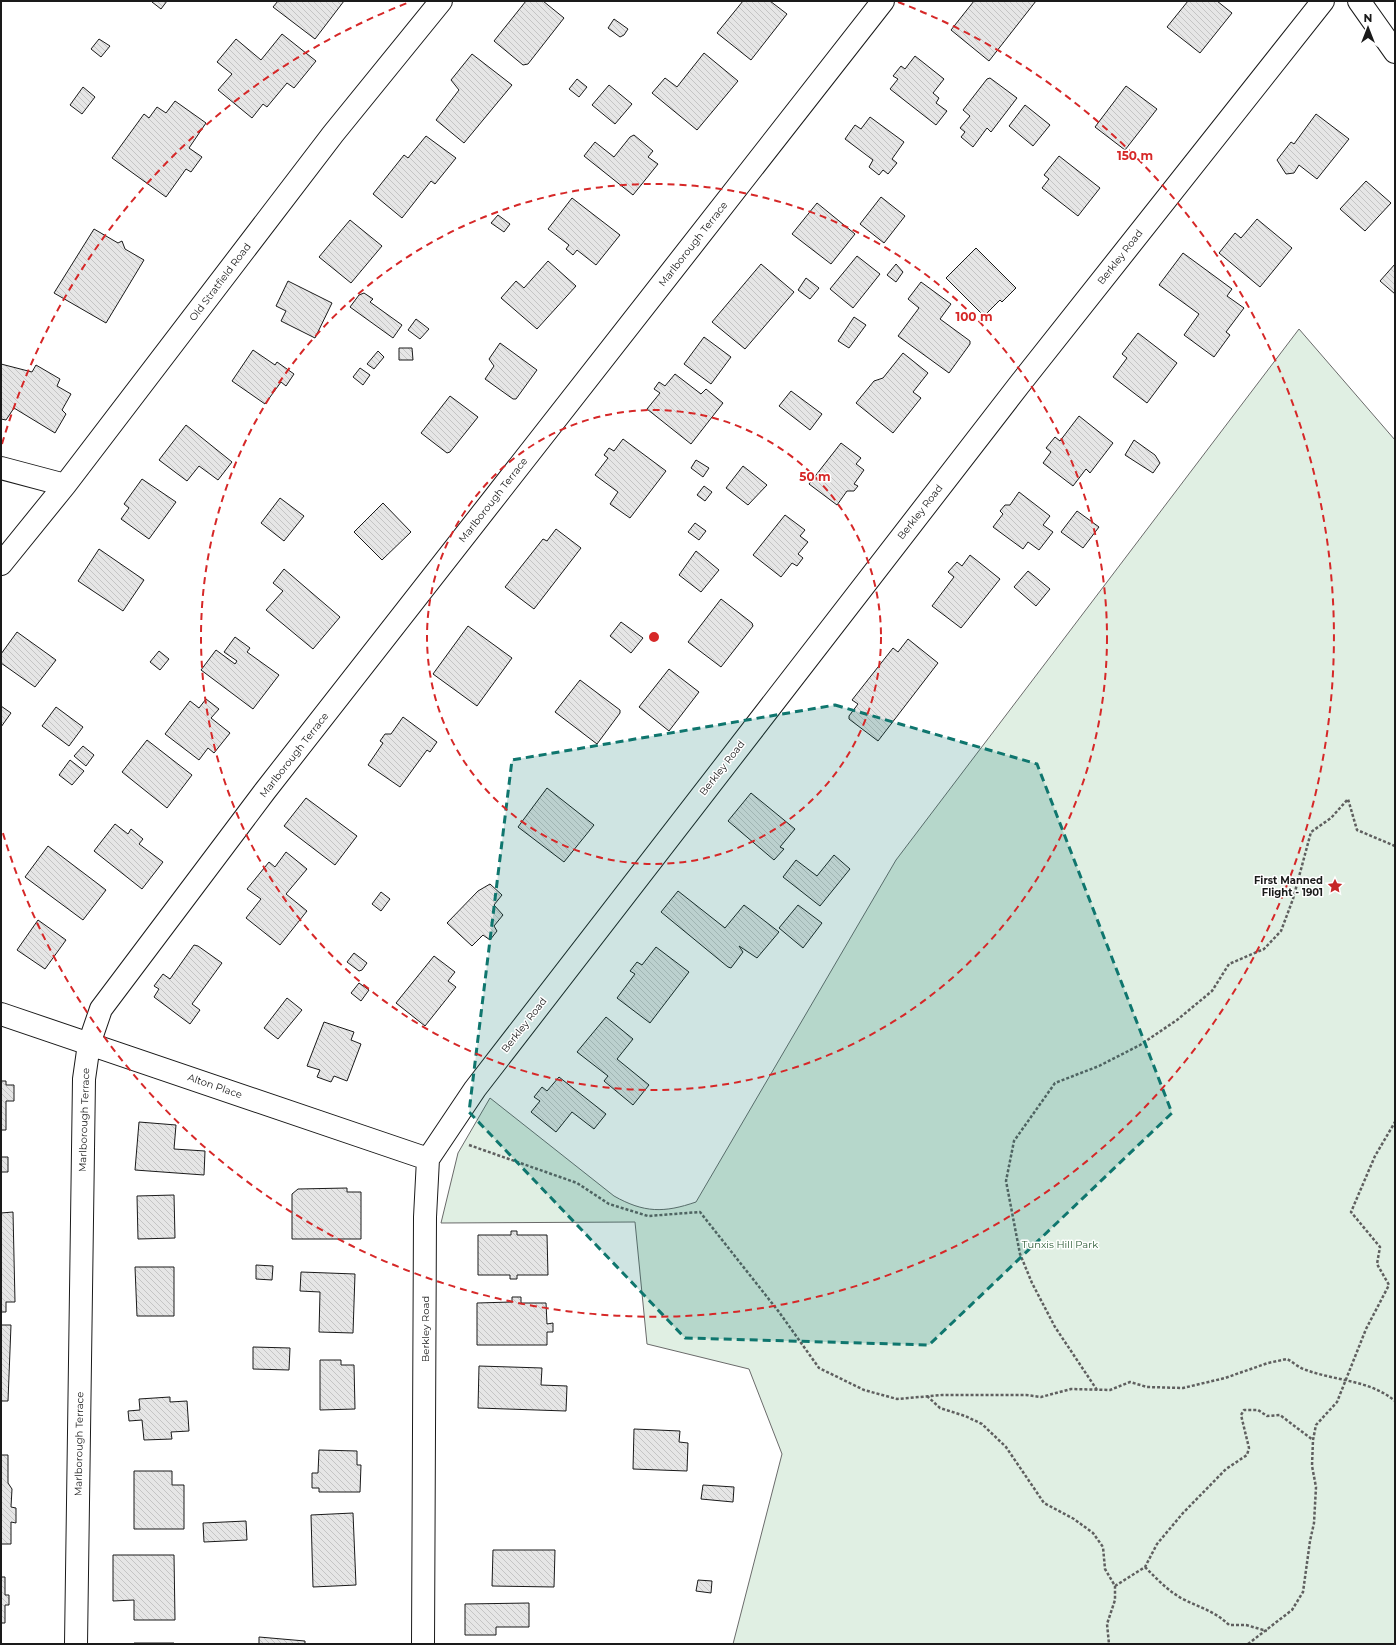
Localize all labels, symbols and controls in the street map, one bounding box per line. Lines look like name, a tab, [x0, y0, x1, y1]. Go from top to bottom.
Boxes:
north arrow	[1348, 8, 1388, 48]
text: N	[1364, 11, 1372, 25]
text: 150 m	[1117, 148, 1153, 163]
street label: Marlborough Terrace	[656, 199, 730, 289]
street label: Berkley Road	[1094, 227, 1146, 287]
street label: Old Stratfield Road	[186, 240, 254, 324]
text: 100 m	[956, 309, 992, 324]
street label: Marlborough Terrace	[456, 455, 530, 545]
text: 50 m	[799, 469, 831, 484]
street label: Berkley Road	[894, 482, 946, 542]
centre of rings	[647, 630, 661, 644]
street label: Marlborough Terrace	[257, 710, 331, 800]
street label: Berkley Road	[696, 738, 748, 798]
place label: First Manned Flight - 1901	[1254, 874, 1323, 899]
place icon: First Manned Flight - 1901	[1326, 877, 1344, 895]
street label: Berkley Road	[498, 995, 550, 1055]
street label: Marlborough Terrace	[76, 1068, 92, 1172]
street label: Alton Place	[186, 1071, 244, 1101]
park label: Tunxis Hill Park	[1022, 1238, 1098, 1251]
street label: Berkley Road	[419, 1296, 432, 1362]
street label: Marlborough Terrace	[72, 1392, 86, 1496]

